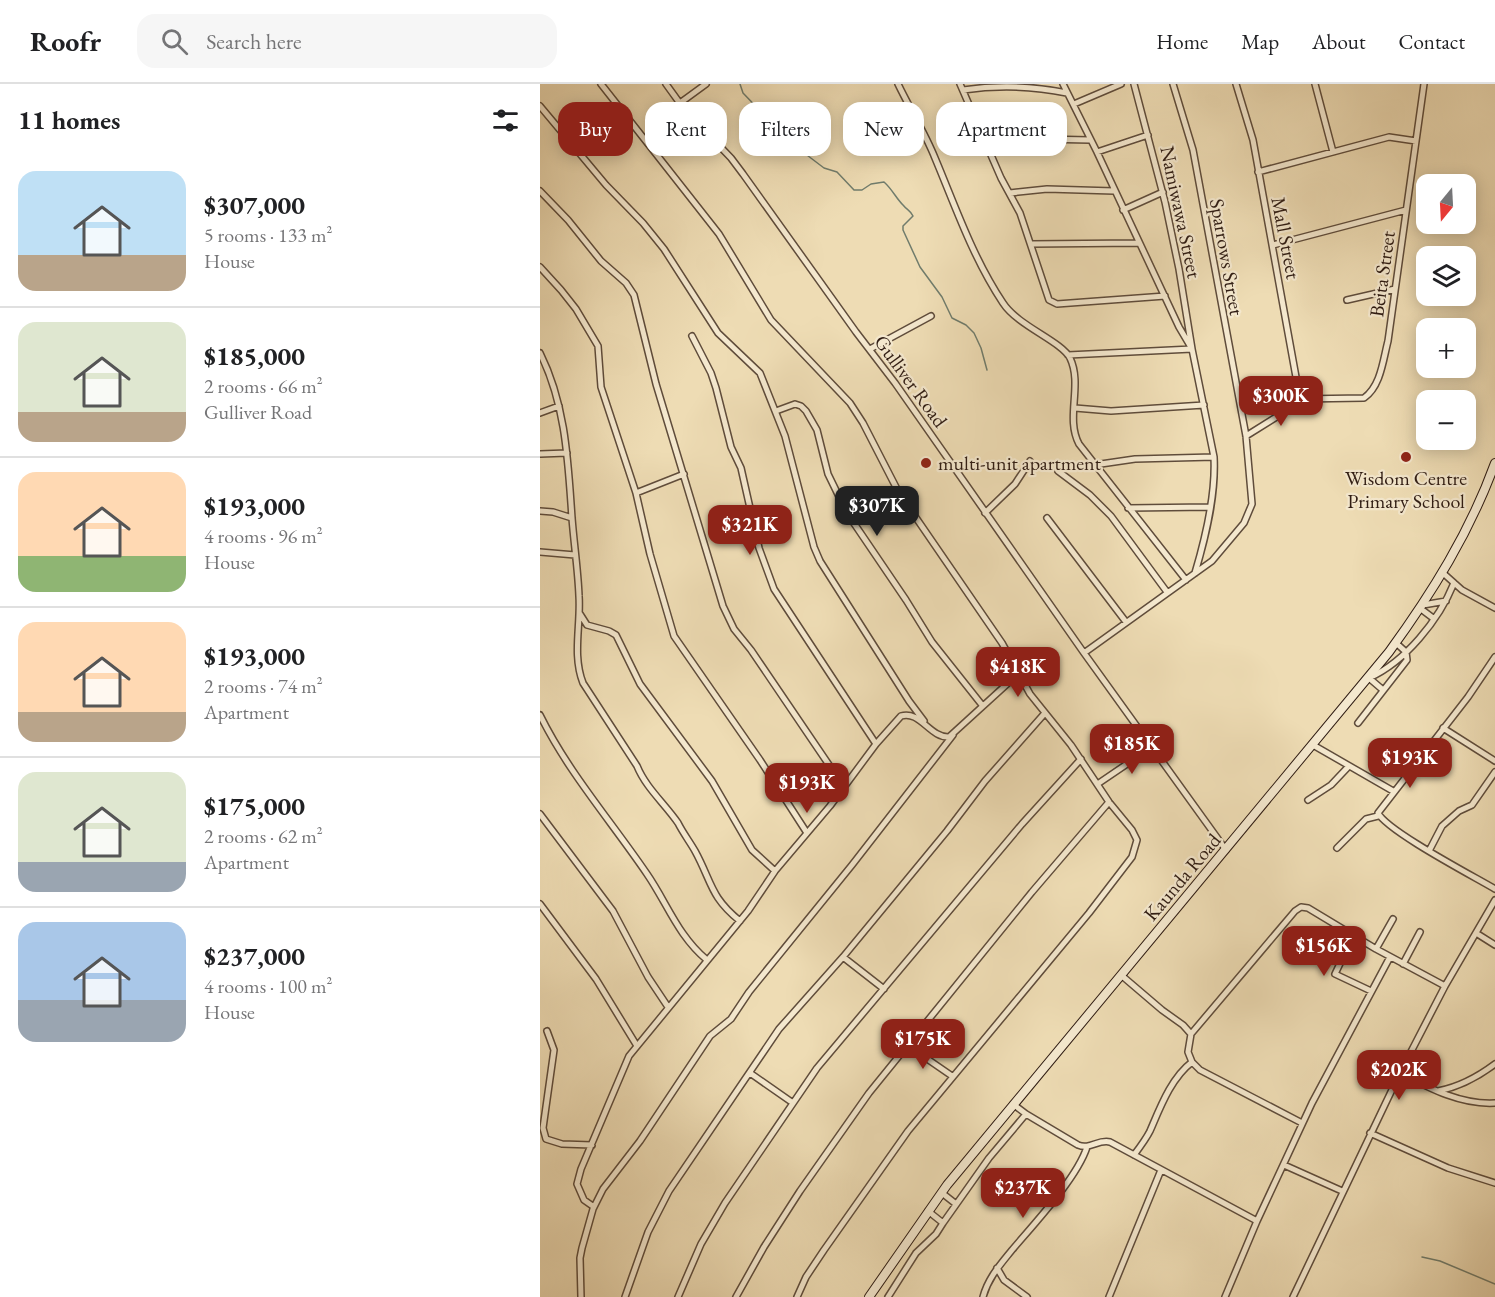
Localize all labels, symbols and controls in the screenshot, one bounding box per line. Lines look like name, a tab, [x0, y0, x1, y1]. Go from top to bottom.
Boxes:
search box	[137, 14, 557, 68]
text: Roofr	[30, 23, 101, 59]
icon: search	[158, 25, 191, 58]
text: Search here	[206, 27, 302, 56]
text: Home	[1156, 28, 1208, 55]
text: Map	[1241, 28, 1279, 55]
text: About	[1312, 28, 1365, 55]
text: Contact	[1398, 28, 1465, 55]
chip: Buy	[558, 102, 633, 156]
chip: Rent	[645, 102, 727, 156]
chip: Filters	[739, 102, 831, 156]
chip: New	[843, 102, 924, 156]
chip: Apartment	[936, 102, 1067, 156]
text: 11 homes	[18, 103, 120, 137]
icon: filters	[489, 104, 522, 137]
street label: Namiwawa Street	[1154, 143, 1208, 281]
north arrow	[1416, 174, 1476, 234]
map controls	[1416, 174, 1476, 450]
text: $307,000	[204, 188, 305, 222]
icon: home	[66, 195, 138, 267]
street label: Mall Street	[1265, 195, 1307, 282]
street label: Sparrows Street	[1204, 196, 1250, 318]
text: 5 rooms · 133 m²	[204, 222, 332, 248]
street label: Beita Street	[1363, 229, 1401, 319]
button: layers	[1416, 246, 1476, 306]
text: House	[204, 248, 255, 274]
button: +	[1416, 318, 1476, 378]
street label: Gulliver Road	[869, 330, 954, 433]
text: $185,000	[204, 339, 305, 373]
icon: home	[66, 346, 138, 418]
text: 2 rooms · 66 m²	[204, 373, 323, 399]
pin: $300K	[1239, 376, 1323, 427]
text: $300K	[1253, 382, 1309, 408]
button: −	[1416, 390, 1476, 450]
text: Gulliver Road	[204, 399, 312, 425]
place label: multi-unit apartment	[938, 450, 1102, 476]
marker: Wisdom Centre Primary School	[1399, 450, 1413, 464]
marker: multi-unit apartment	[919, 456, 933, 470]
place label: Wisdom Centre Primary School	[1345, 465, 1467, 514]
pin: $307K	[835, 486, 919, 537]
text: $193,000	[204, 489, 305, 523]
text: $307K	[849, 492, 905, 518]
icon: home	[66, 496, 138, 568]
pin: $321K	[708, 505, 792, 556]
text: $321K	[722, 511, 778, 537]
text: 4 rooms · 96 m²	[204, 523, 323, 549]
text: House	[204, 549, 255, 575]
text: $193,000	[204, 639, 305, 673]
icon: home	[66, 646, 138, 718]
pin: $418K	[976, 647, 1060, 698]
text: $418K	[990, 653, 1046, 679]
text: 2 rooms · 74 m²	[204, 673, 323, 699]
text: Apartment	[204, 699, 289, 725]
pin: $185K	[1090, 724, 1174, 775]
text: $185K	[1104, 730, 1160, 756]
pin: $193K	[1368, 738, 1452, 789]
text: $193K	[1382, 744, 1438, 770]
pin: $193K	[765, 763, 849, 814]
text: $193K	[779, 769, 835, 795]
text: $175,000	[204, 789, 305, 823]
icon: home	[66, 796, 138, 868]
text: 2 rooms · 62 m²	[204, 823, 323, 849]
street label: Kaunda Road	[1138, 827, 1227, 926]
text: Apartment	[204, 849, 289, 875]
pin: $156K	[1282, 926, 1366, 977]
text: $156K	[1296, 932, 1352, 958]
text: $237,000	[204, 939, 305, 973]
icon: home	[66, 946, 138, 1018]
text: 4 rooms · 100 m²	[204, 973, 332, 999]
text: House	[204, 999, 255, 1025]
pin: $175K	[881, 1019, 965, 1070]
text: $175K	[895, 1025, 951, 1051]
pin: $202K	[1357, 1050, 1441, 1101]
text: $202K	[1371, 1056, 1427, 1082]
pin: $237K	[981, 1168, 1065, 1219]
text: $237K	[995, 1174, 1051, 1200]

